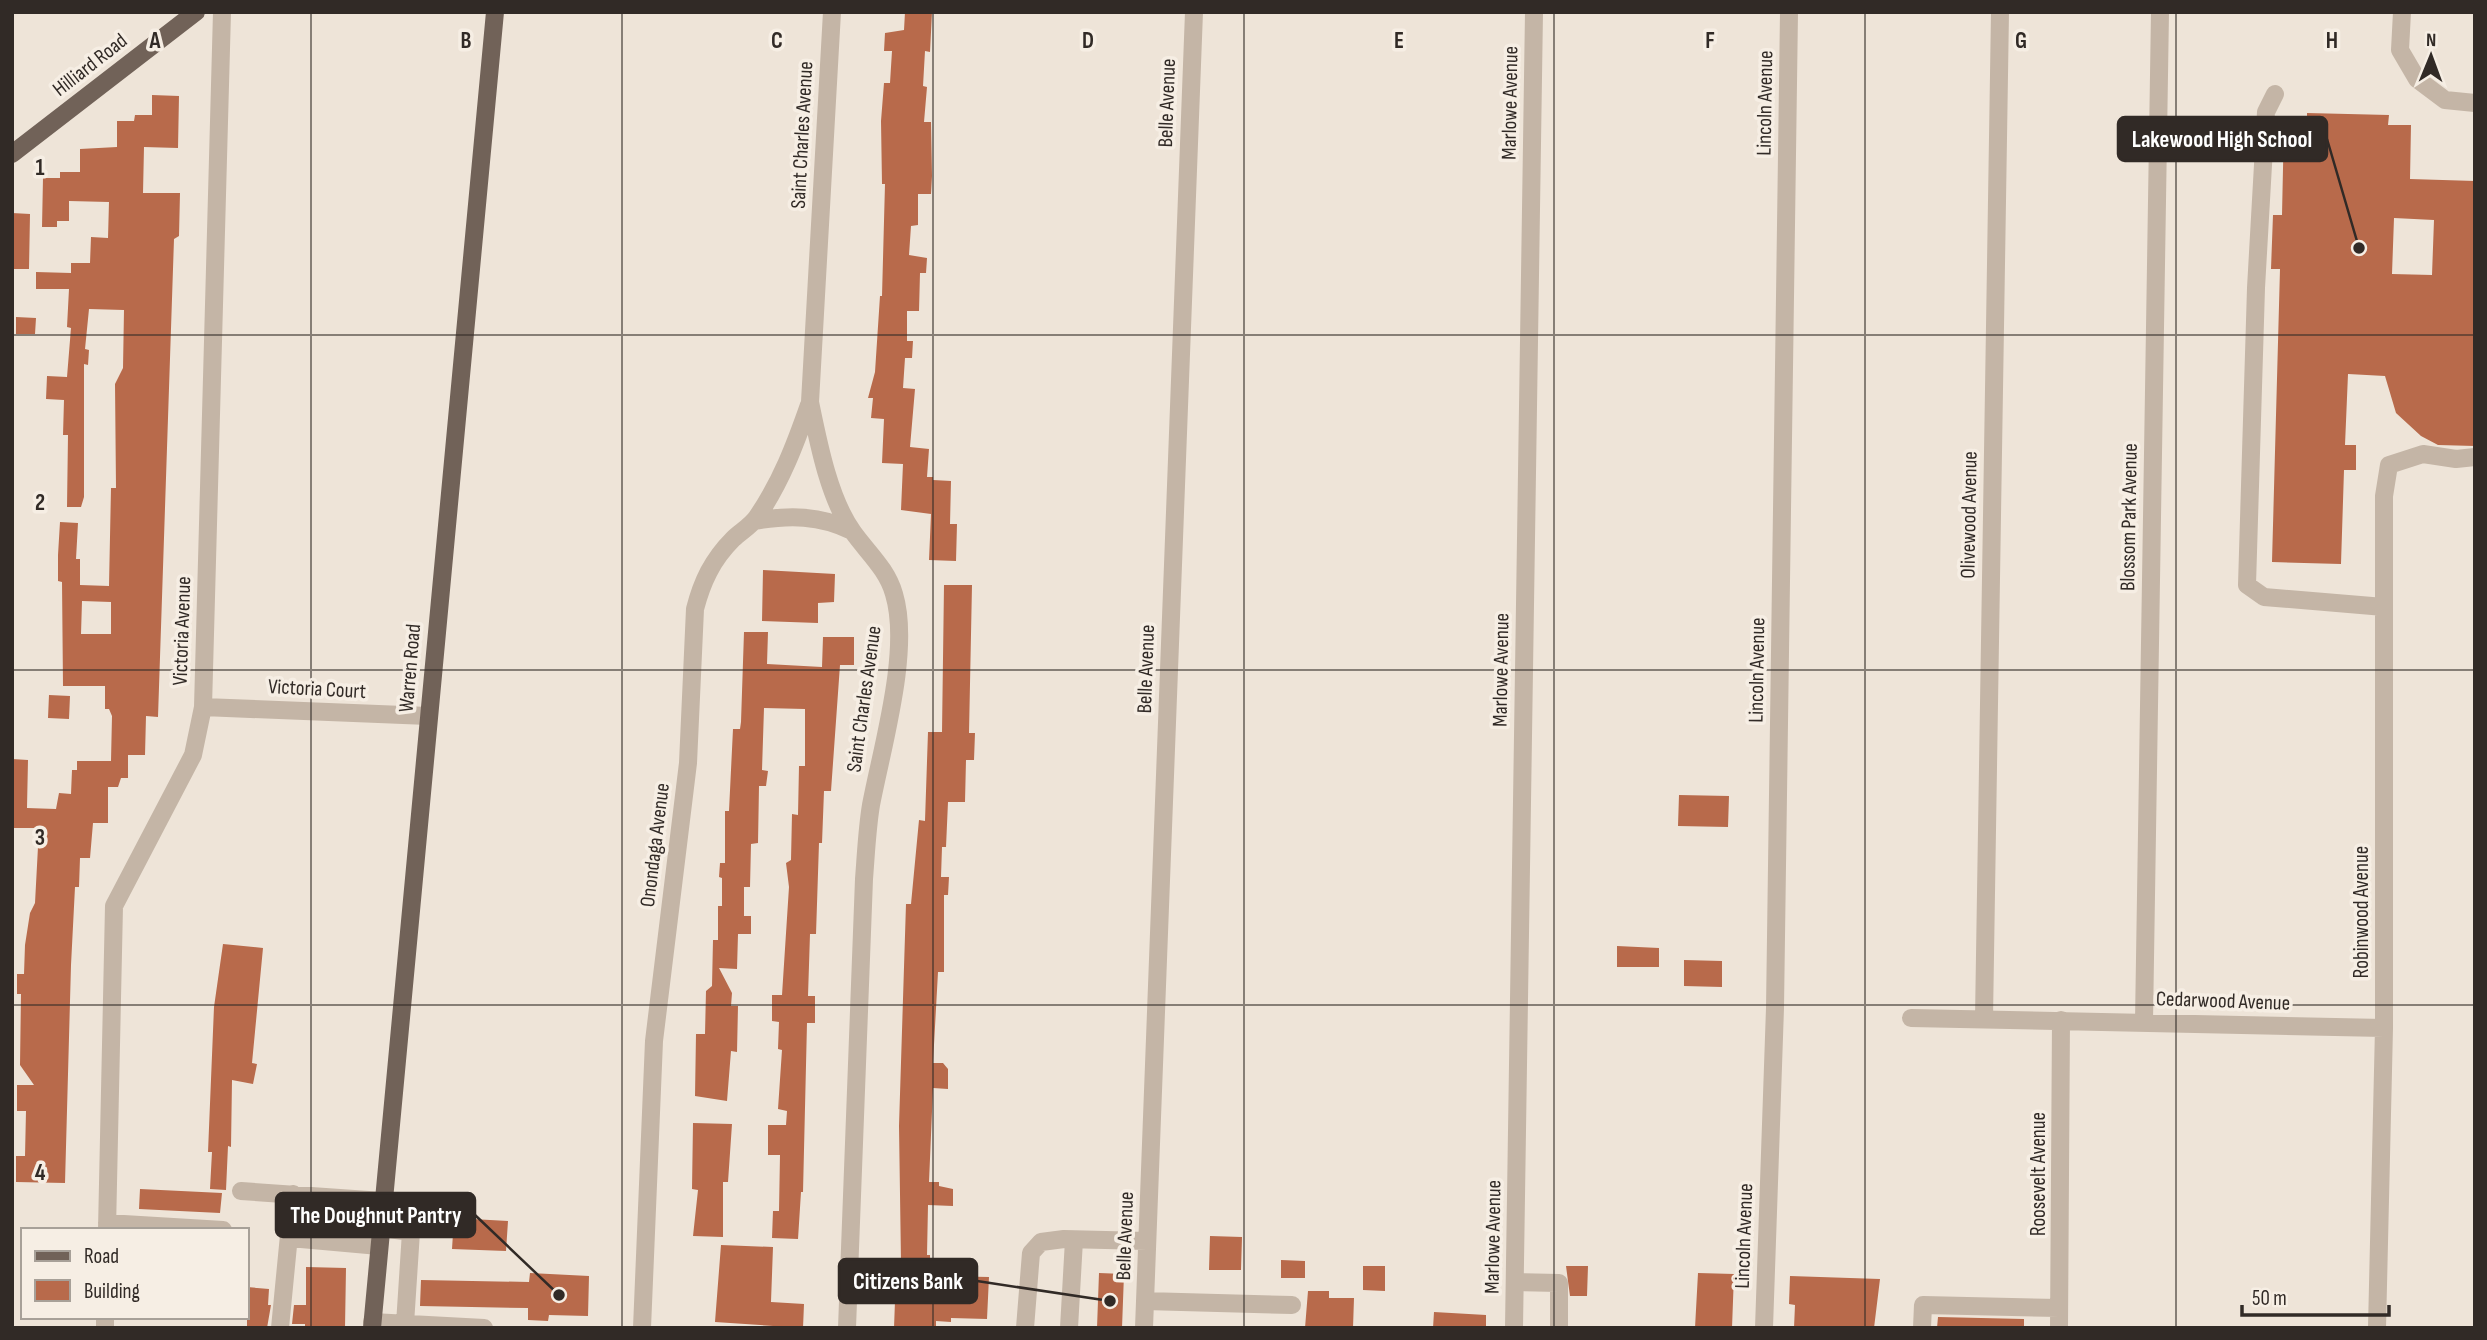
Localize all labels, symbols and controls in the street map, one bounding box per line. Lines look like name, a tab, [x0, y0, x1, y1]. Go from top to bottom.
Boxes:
north arrow	[2396, 21, 2466, 91]
text: A	[149, 27, 162, 55]
text: B	[461, 27, 472, 55]
text: C	[771, 27, 783, 55]
text: D	[1082, 27, 1094, 55]
text: E	[1394, 27, 1404, 55]
text: F	[1705, 27, 1715, 55]
text: G	[2015, 27, 2027, 55]
text: H	[2326, 27, 2338, 55]
street label: Hilliard Road	[48, 28, 132, 102]
text: N	[2426, 29, 2437, 52]
street label: Marlowe Avenue	[1497, 46, 1523, 160]
street label: Lincoln Avenue	[1752, 50, 1778, 156]
street label: Belle Avenue	[1153, 58, 1181, 148]
street label: Saint Charles Avenue	[786, 61, 818, 209]
callout: Lakewood High School	[2118, 117, 2327, 161]
text: Lakewood High School	[2132, 126, 2312, 154]
text: 1	[35, 154, 45, 182]
street label: Blossom Park Avenue	[2115, 443, 2143, 591]
street label: Olivewood Avenue	[1955, 451, 1983, 579]
text: 2	[35, 489, 45, 517]
street label: Victoria Avenue	[168, 576, 196, 686]
street label: Marlowe Avenue	[1488, 613, 1514, 727]
street label: Lincoln Avenue	[1744, 617, 1770, 723]
street label: Warren Road	[394, 623, 426, 713]
street label: Saint Charles Avenue	[841, 624, 887, 774]
street label: Belle Avenue	[1132, 624, 1160, 714]
street label: Victoria Court	[267, 674, 367, 704]
street label: Onondaga Avenue	[635, 782, 675, 908]
text: 3	[35, 824, 45, 852]
street label: Robinwood Avenue	[2349, 846, 2374, 978]
street label: Cedarwood Avenue	[2156, 986, 2290, 1016]
street label: Roosevelt Avenue	[2026, 1112, 2051, 1236]
text: 4	[35, 1159, 46, 1187]
street label: Marlowe Avenue	[1480, 1180, 1506, 1294]
street label: Lincoln Avenue	[1730, 1183, 1758, 1289]
street label: Belle Avenue	[1111, 1191, 1139, 1281]
callout: The Doughnut Pantry	[276, 1193, 475, 1237]
text: The Doughnut Pantry	[290, 1202, 462, 1230]
legend	[21, 1228, 248, 1319]
text: Road	[84, 1244, 119, 1269]
callout: Citizens Bank	[839, 1259, 977, 1303]
text: Citizens Bank	[853, 1268, 963, 1296]
scale bar	[2242, 1274, 2389, 1318]
text: Building	[84, 1279, 140, 1304]
text: 50 m	[2252, 1286, 2287, 1311]

